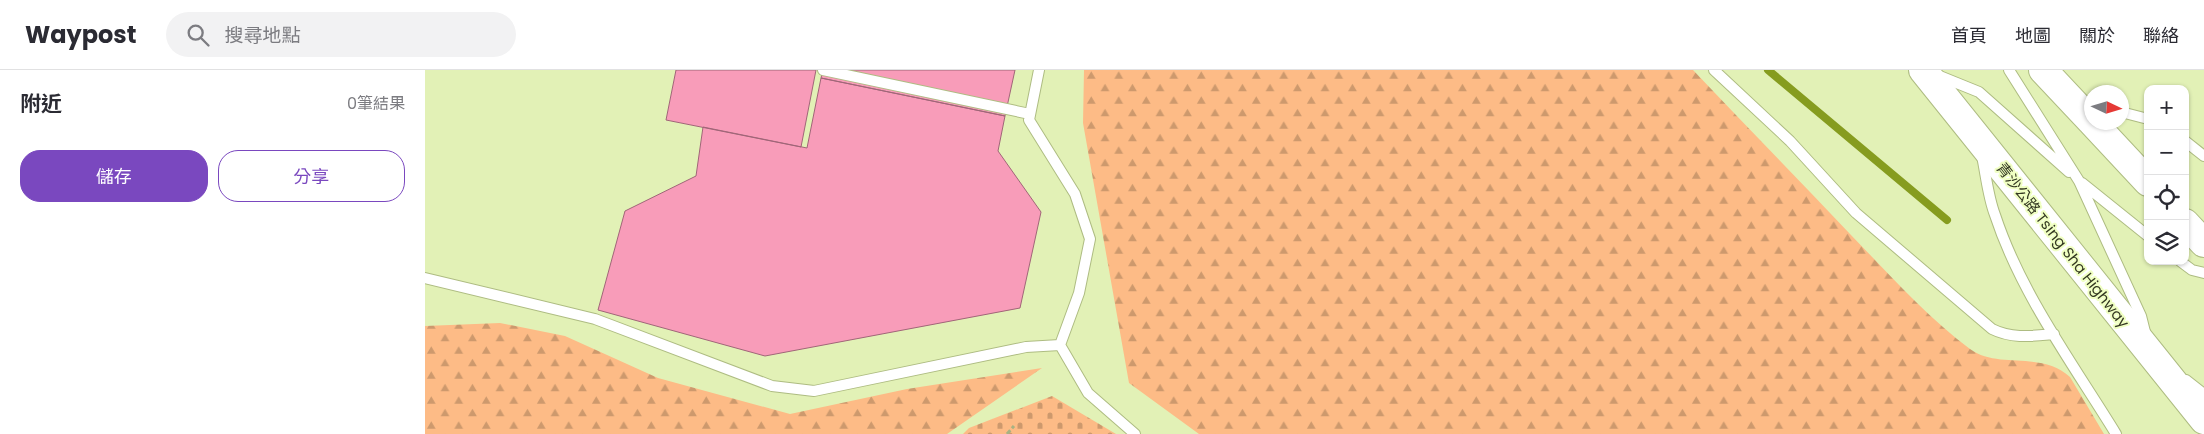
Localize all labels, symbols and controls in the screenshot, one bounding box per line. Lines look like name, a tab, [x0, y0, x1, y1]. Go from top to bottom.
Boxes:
search box	[166, 12, 516, 57]
text: Waypost	[25, 18, 136, 51]
icon: search	[184, 21, 212, 49]
text: 搜尋地點	[224, 22, 300, 49]
text: 首頁	[1951, 23, 1987, 48]
text: 地圖	[2015, 23, 2051, 48]
text: 關於	[2079, 23, 2115, 48]
text: 聯絡	[2143, 23, 2179, 48]
north arrow	[2084, 85, 2129, 130]
map controls	[2144, 85, 2189, 265]
button: +	[2144, 85, 2189, 130]
text: 附近	[20, 89, 62, 118]
text: 0筆結果	[347, 92, 405, 115]
button: −	[2144, 130, 2189, 175]
button: 儲存	[20, 150, 208, 202]
button: 分享	[218, 150, 405, 202]
street label: 青沙公路 Tsing Sha Highway	[1992, 158, 2135, 333]
button: locate	[2144, 175, 2189, 220]
button: layers	[2144, 220, 2189, 265]

